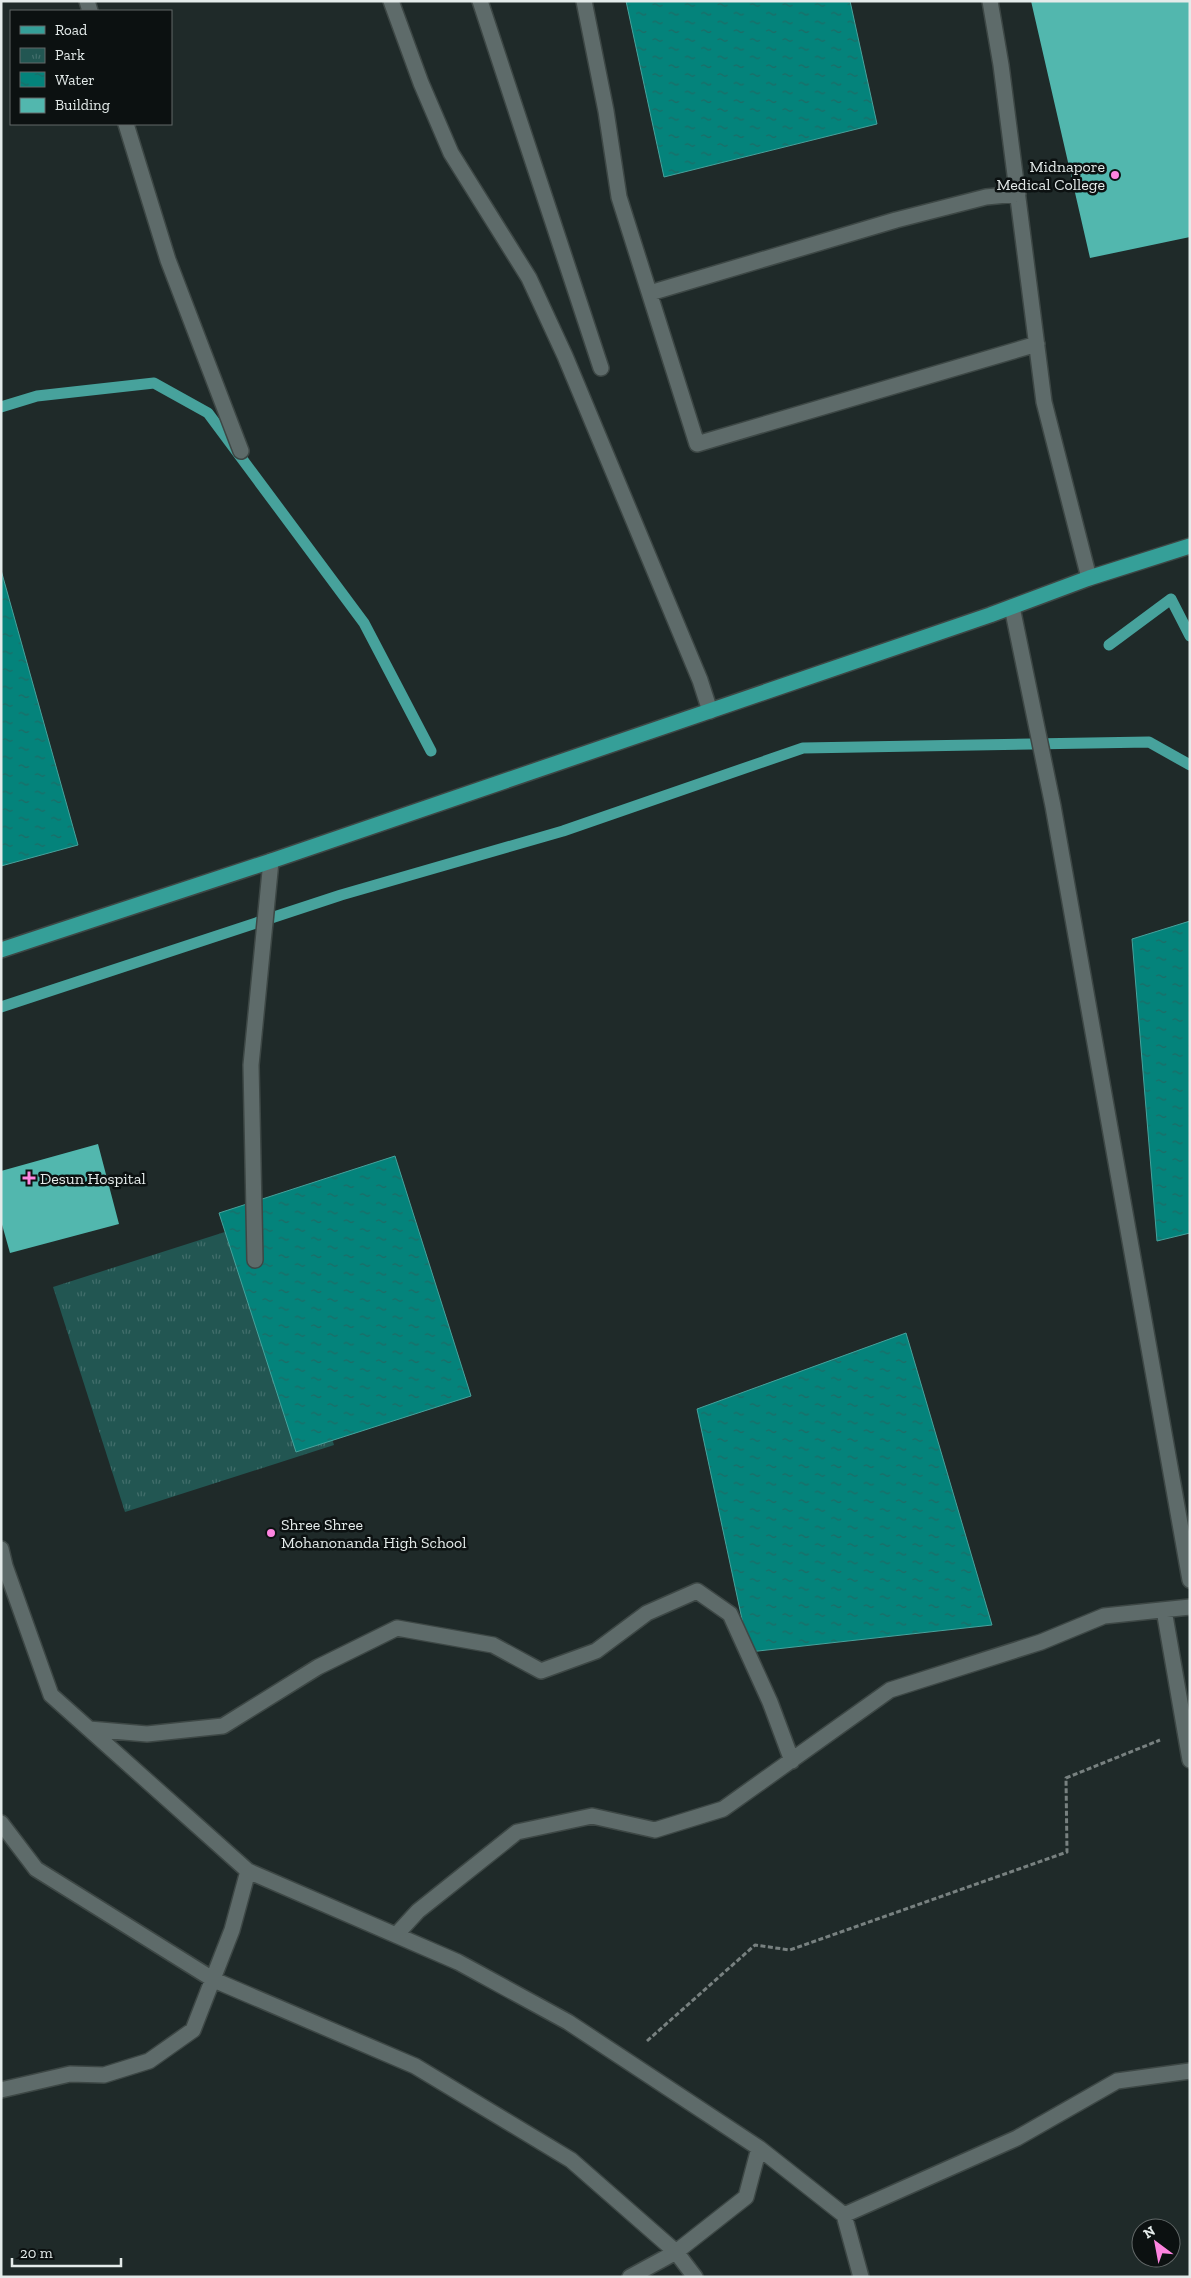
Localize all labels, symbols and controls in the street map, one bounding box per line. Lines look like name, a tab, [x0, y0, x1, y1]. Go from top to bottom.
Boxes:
legend	[10, 10, 172, 125]
text: Road	[55, 21, 88, 39]
text: Park	[55, 46, 85, 64]
text: Water	[55, 71, 95, 89]
text: Building	[55, 96, 110, 114]
place label: Midnapore Medical College	[997, 157, 1105, 194]
marker: Midnapore Medical College	[1109, 169, 1121, 181]
place label: Desun Hospital	[40, 1169, 146, 1188]
marker: Desun Hospital	[22, 1171, 36, 1185]
place label: Shree Shree Mohanonanda High School	[281, 1515, 467, 1552]
marker: Shree Shree Mohanonanda High School	[265, 1527, 277, 1539]
north arrow	[1131, 2218, 1181, 2268]
text: N	[1140, 2222, 1159, 2242]
scale bar	[12, 2236, 121, 2268]
text: 20 m	[20, 2244, 53, 2262]

